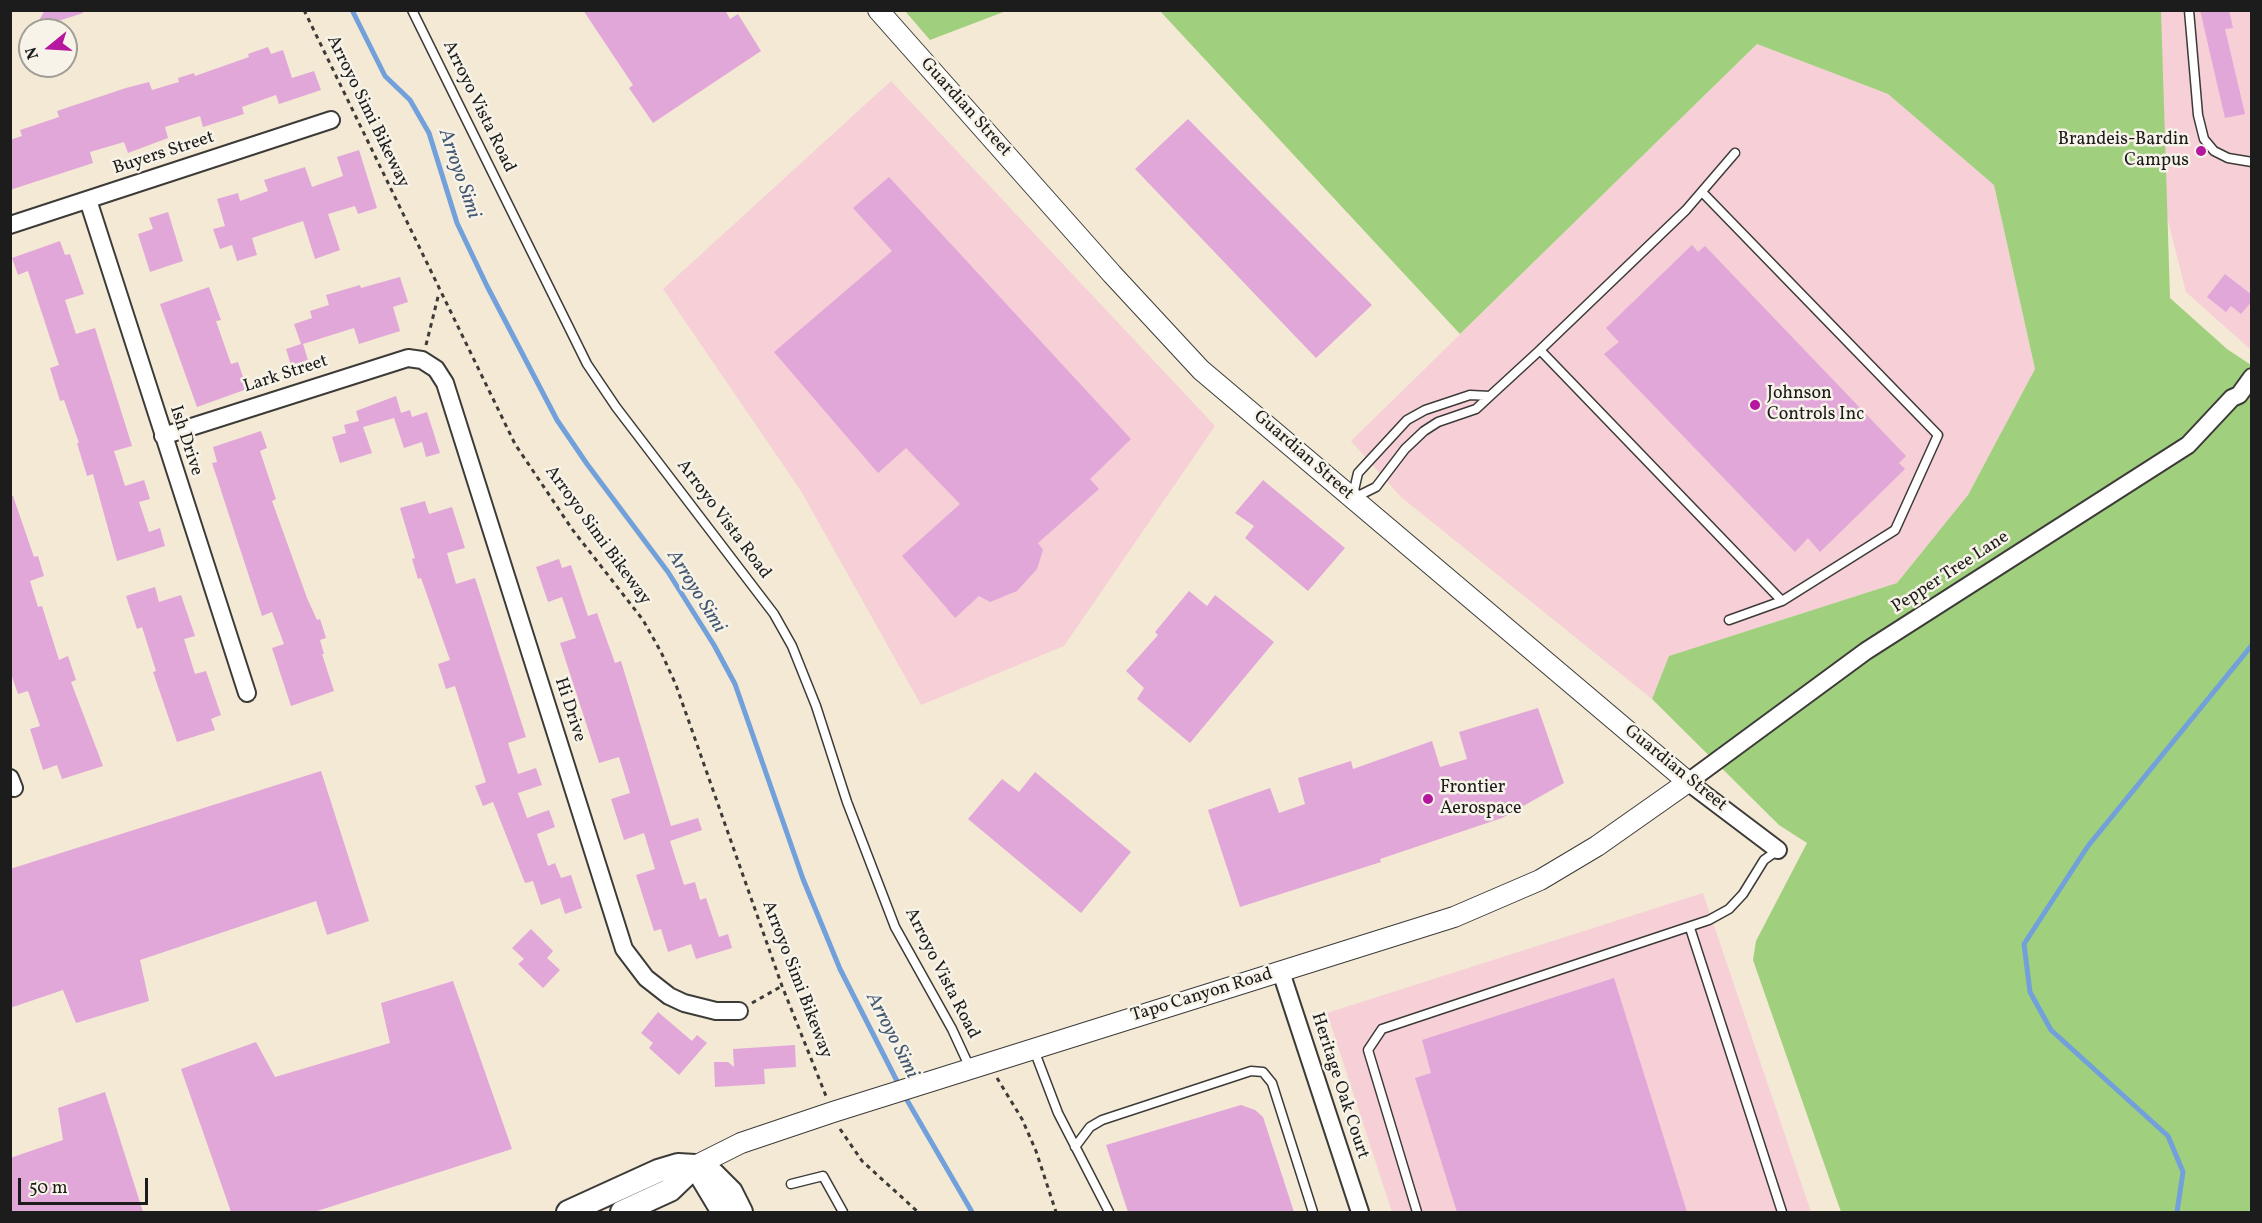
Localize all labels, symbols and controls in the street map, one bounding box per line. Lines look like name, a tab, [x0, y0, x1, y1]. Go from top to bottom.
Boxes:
north arrow	[18, 18, 78, 78]
street label: Arroyo Simi Bikeway	[321, 32, 413, 192]
street label: Arroyo Vista Road	[437, 38, 519, 176]
text: N	[21, 44, 45, 62]
street label: Guardian Street	[915, 54, 1015, 162]
water label: Arroyo Simi	[432, 126, 484, 222]
street label: Buyers Street	[111, 128, 217, 180]
place label: Brandeis-Bardin Campus	[2058, 130, 2189, 172]
marker: Brandeis-Bardin Campus	[2194, 144, 2208, 158]
street label: Lark Street	[241, 351, 331, 399]
place label: Johnson Controls Inc	[1767, 384, 1864, 426]
marker: Johnson Controls Inc	[1748, 398, 1762, 412]
street label: Ish Drive	[164, 403, 206, 479]
street label: Guardian Street	[1248, 407, 1358, 505]
street label: Arroyo Vista Road	[671, 456, 775, 584]
street label: Arroyo Simi Bikeway	[539, 462, 655, 610]
street label: Pepper Tree Lane	[1888, 527, 2014, 619]
water label: Arroyo Simi	[660, 546, 730, 638]
street label: Hi Drive	[548, 675, 590, 745]
street label: Guardian Street	[1619, 721, 1731, 817]
place label: Frontier Aerospace	[1440, 778, 1522, 820]
marker: Frontier Aerospace	[1421, 792, 1435, 806]
street label: Arroyo Simi Bikeway	[756, 898, 836, 1062]
street label: Arroyo Vista Road	[899, 905, 983, 1043]
street label: Tapo Canyon Road	[1129, 964, 1275, 1028]
water label: Arroyo Simi	[859, 989, 923, 1083]
street label: Heritage Oak Court	[1305, 1010, 1373, 1162]
scale bar	[21, 1166, 152, 1204]
text: 50 m	[29, 1176, 68, 1201]

